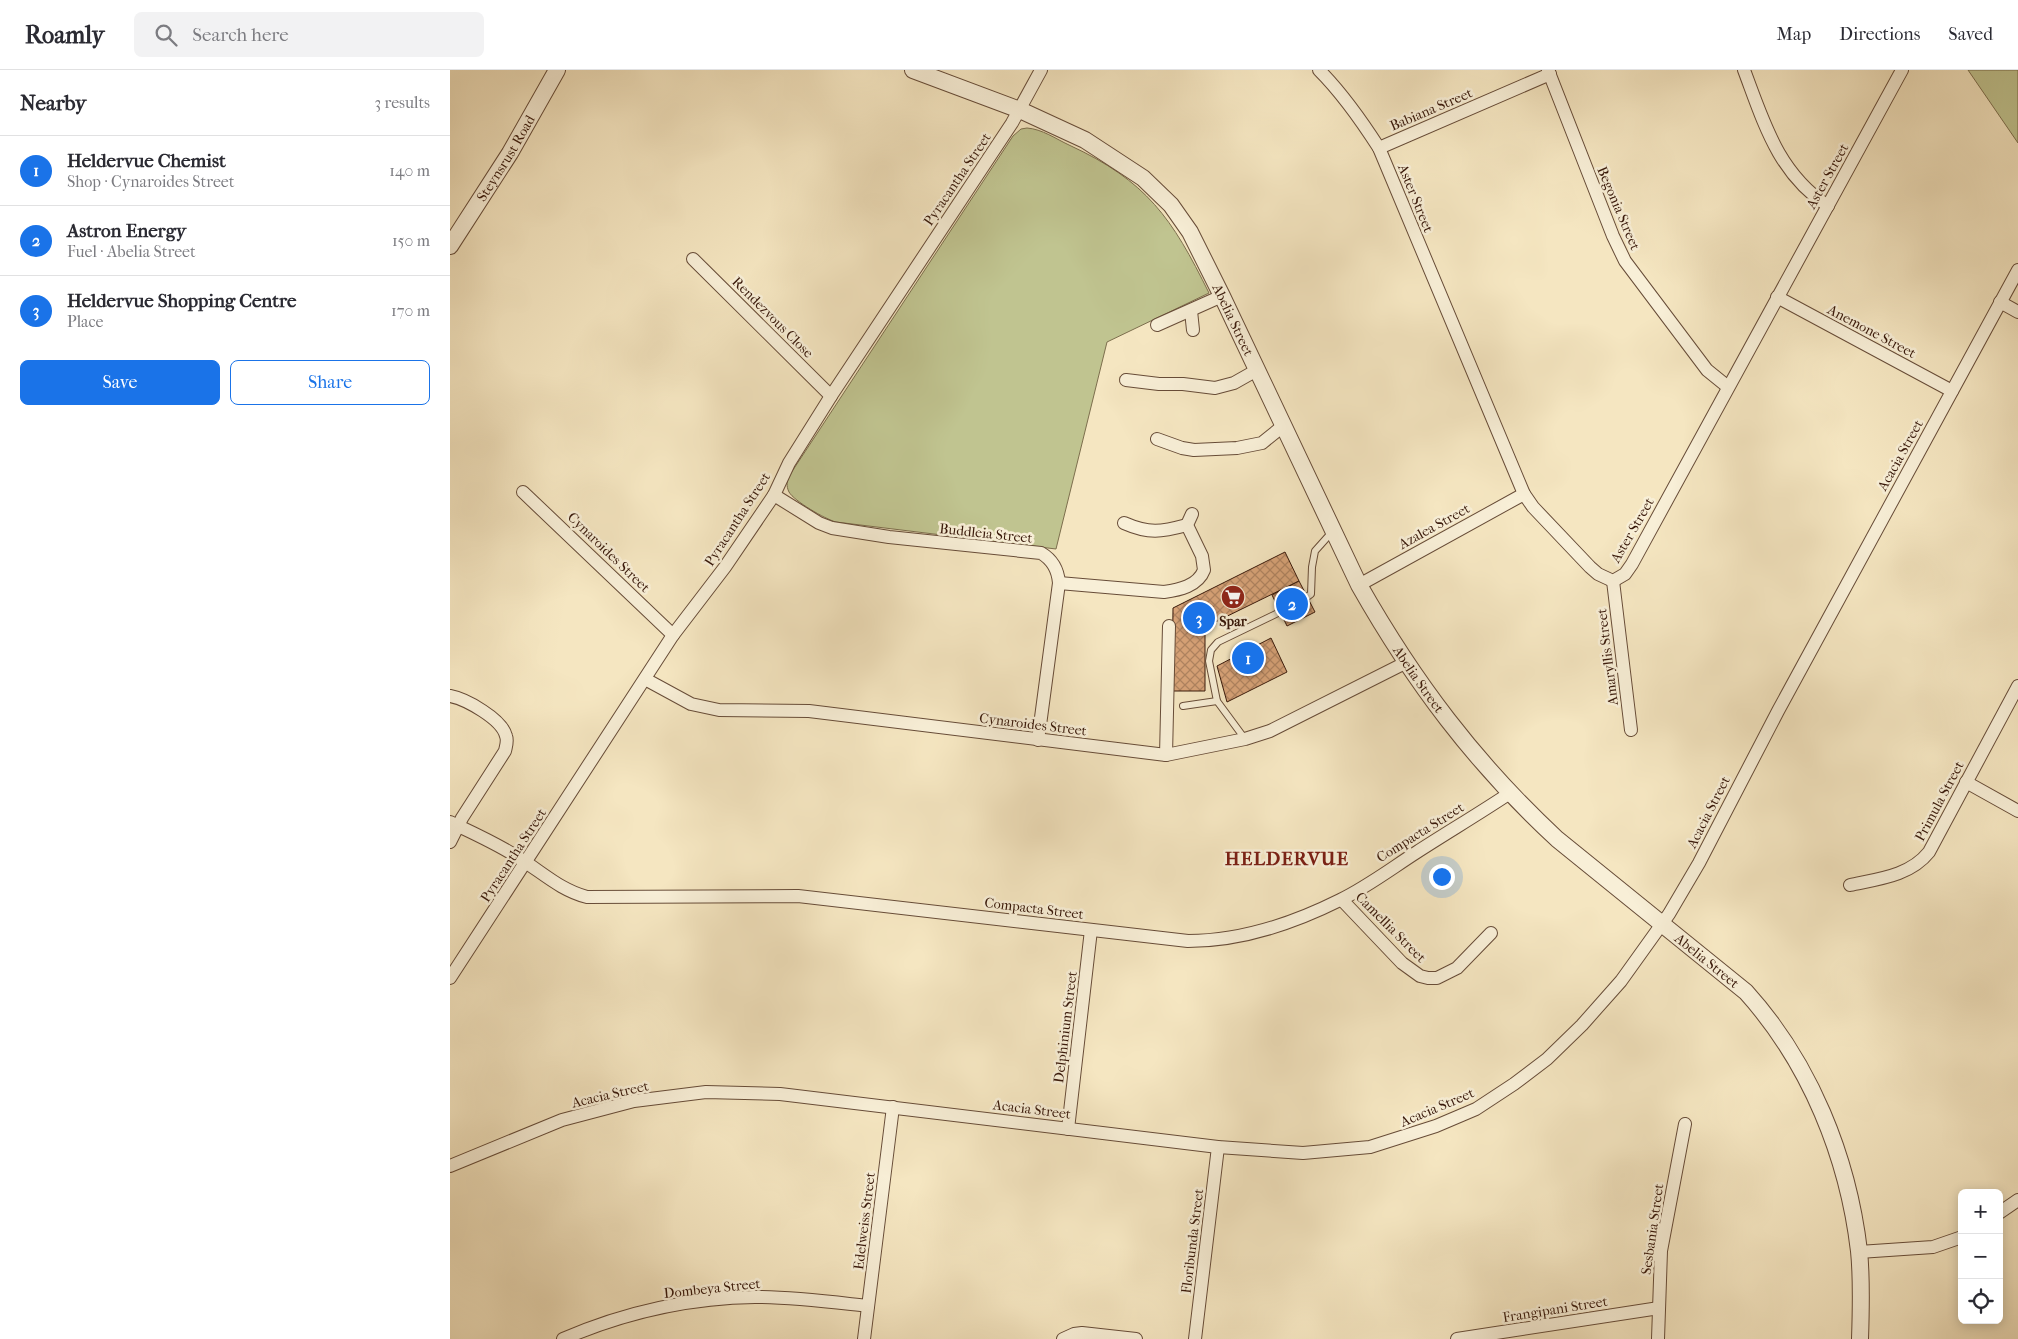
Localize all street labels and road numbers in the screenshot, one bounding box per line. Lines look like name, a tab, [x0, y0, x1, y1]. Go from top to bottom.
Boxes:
street label: Babiana Street	[1387, 84, 1475, 134]
street label: Steynsrust Road	[473, 112, 539, 205]
street label: Pyracantha Street	[920, 130, 995, 229]
street label: Aster Street	[1802, 141, 1852, 213]
street label: Aster Street	[1394, 161, 1437, 235]
street label: Begonia Street	[1593, 164, 1644, 253]
street label: Rendezvous Close	[728, 273, 817, 362]
street label: Abelia Street	[1208, 280, 1257, 359]
street label: Anemone Street	[1824, 301, 1919, 362]
street label: Acacia Street	[1873, 417, 1927, 495]
street label: Pyracantha Street	[701, 469, 774, 569]
street label: Aster Street	[1607, 495, 1658, 567]
street label: Azalea Street	[1395, 500, 1473, 553]
street label: Cynaroides Street	[564, 509, 653, 596]
street label: Buddleia Street	[939, 520, 1033, 547]
street label: Amaryllis Street	[1593, 607, 1622, 707]
street label: Abelia Street	[1388, 642, 1447, 716]
street label: Cynaroides Street	[978, 709, 1088, 740]
street label: Primula Street	[1911, 758, 1968, 844]
street label: Acacia Street	[1683, 773, 1734, 852]
street label: Compacta Street	[1373, 799, 1467, 866]
street label: Pyracantha Street	[477, 805, 550, 905]
street label: Camellia Street	[1352, 889, 1429, 966]
street label: Compacta Street	[983, 894, 1084, 923]
street label: Abelia Street	[1670, 929, 1742, 992]
street label: Delphinium Street	[1050, 970, 1081, 1084]
street label: Acacia Street	[569, 1077, 650, 1112]
street label: Acacia Street	[1397, 1084, 1477, 1131]
street label: Acacia Street	[991, 1096, 1072, 1123]
street label: Edelweiss Street	[850, 1171, 879, 1271]
street label: Sesbania Street	[1638, 1182, 1667, 1276]
street label: Floribunda Street	[1178, 1188, 1207, 1295]
street label: Dombeya Street	[663, 1275, 761, 1302]
street label: Frangipani Street	[1501, 1293, 1609, 1326]

